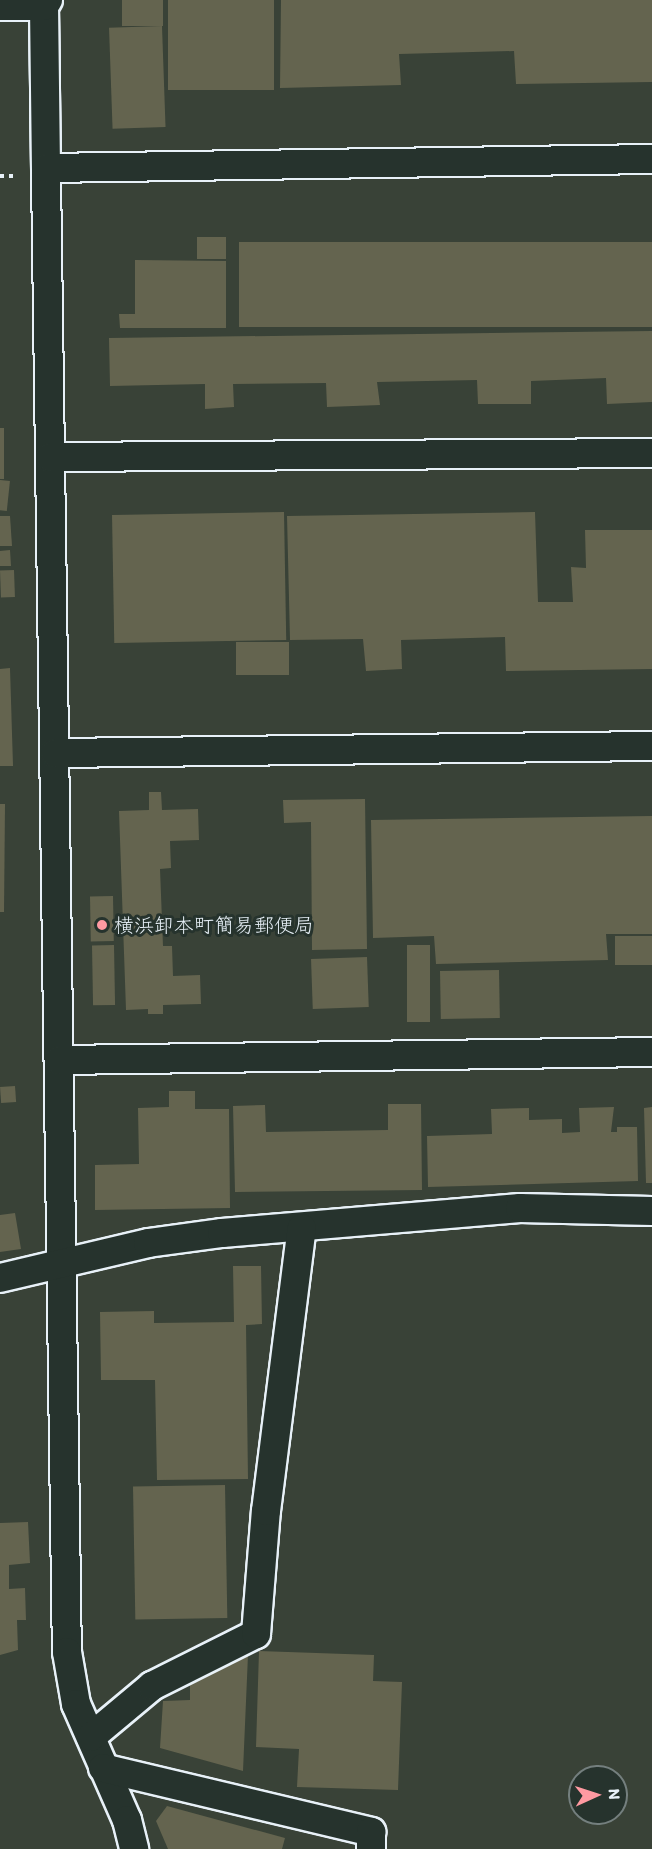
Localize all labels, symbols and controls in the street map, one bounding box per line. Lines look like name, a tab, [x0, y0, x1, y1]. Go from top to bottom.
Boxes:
place label: 横浜卸本町簡易郵便局	[114, 913, 314, 937]
marker: 横浜卸本町簡易郵便局	[95, 918, 109, 932]
north arrow	[568, 1765, 628, 1825]
text: N	[605, 1788, 624, 1800]

